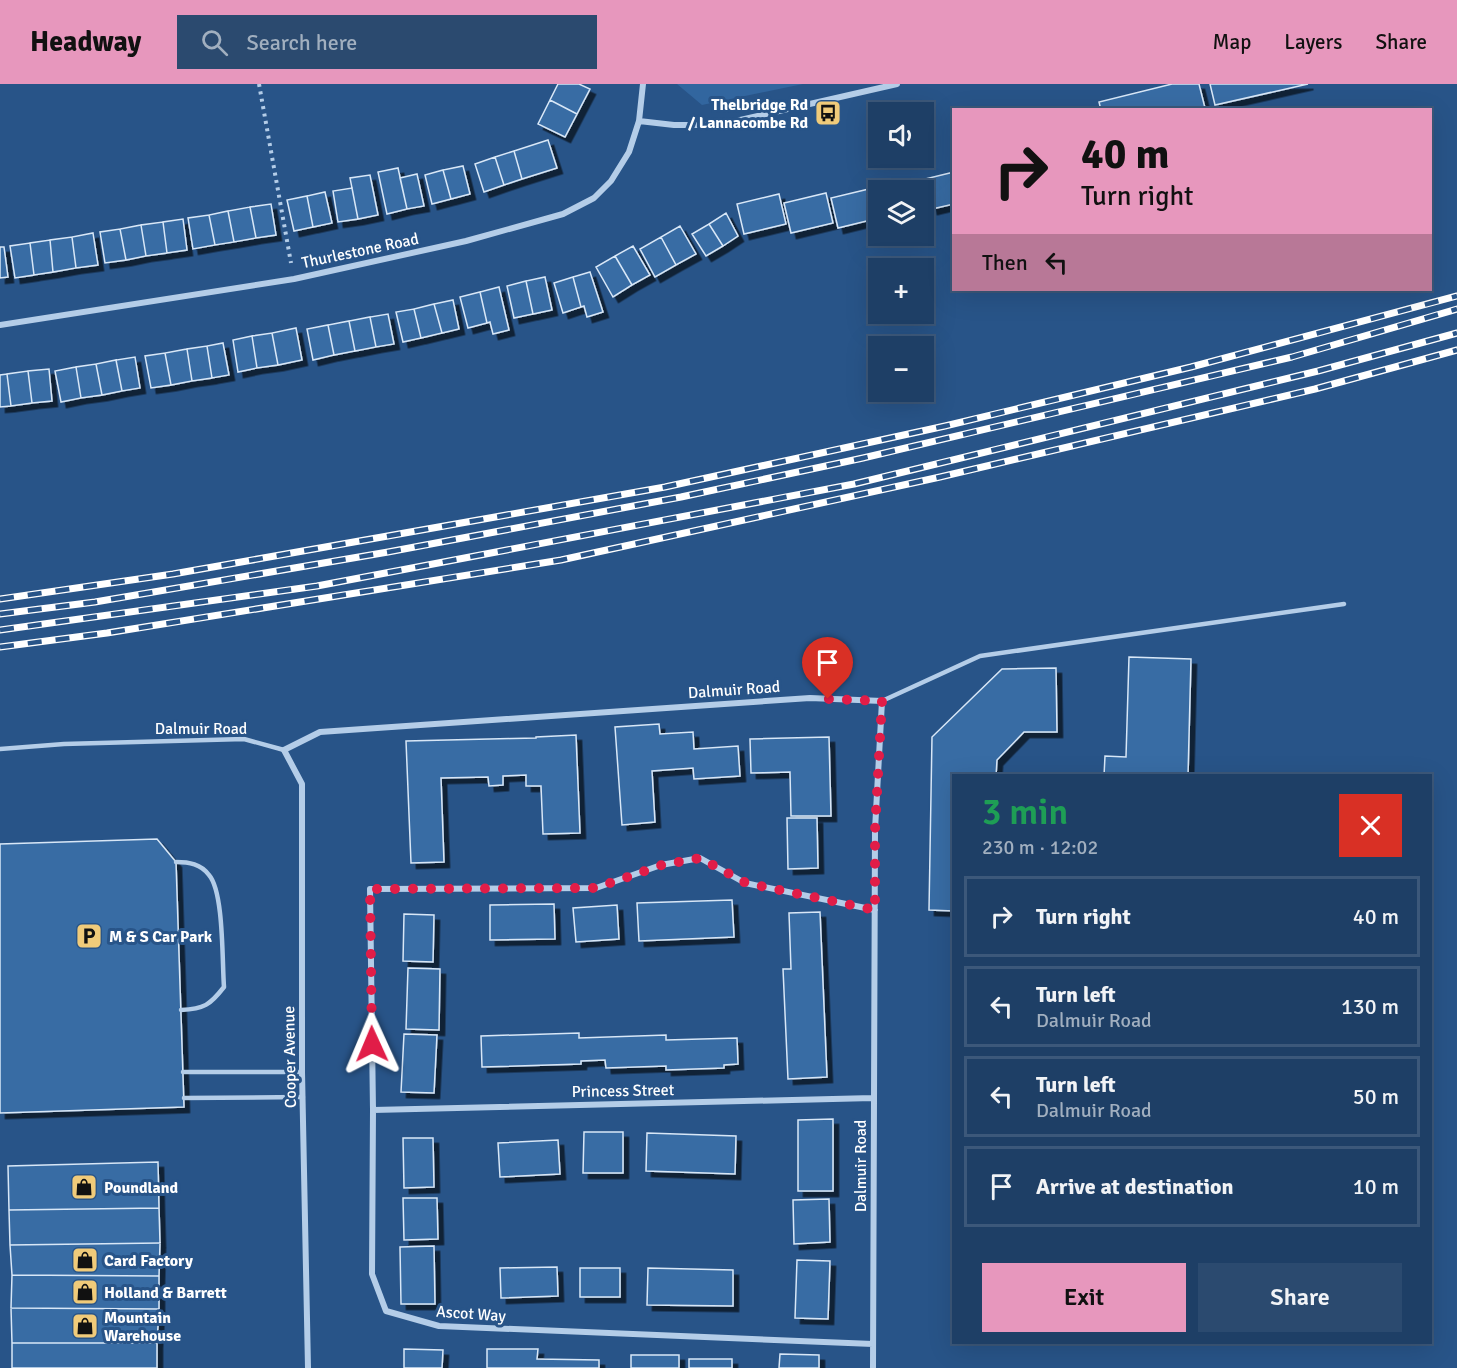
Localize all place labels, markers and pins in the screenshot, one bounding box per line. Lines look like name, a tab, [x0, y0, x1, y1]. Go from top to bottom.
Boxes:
place label: Thelbridge Rd / Lannacombe Rd	[688, 95, 808, 133]
bus stop icon: Thelbridge Rd / Lannacombe Rd	[813, 98, 843, 128]
pin	[802, 637, 853, 699]
parking icon: M & S Car Park	[74, 921, 104, 951]
place label: M & S Car Park	[109, 927, 213, 947]
shop icon: Poundland	[69, 1172, 99, 1202]
place label: Poundland	[104, 1178, 179, 1198]
shop icon: Card Factory	[70, 1245, 100, 1275]
place label: Card Factory	[104, 1251, 193, 1271]
shop icon: Holland & Barrett	[70, 1277, 100, 1307]
place label: Holland & Barrett	[104, 1283, 227, 1303]
place label: Mountain Warehouse	[104, 1308, 181, 1346]
shop icon: Mountain Warehouse	[70, 1311, 100, 1341]

